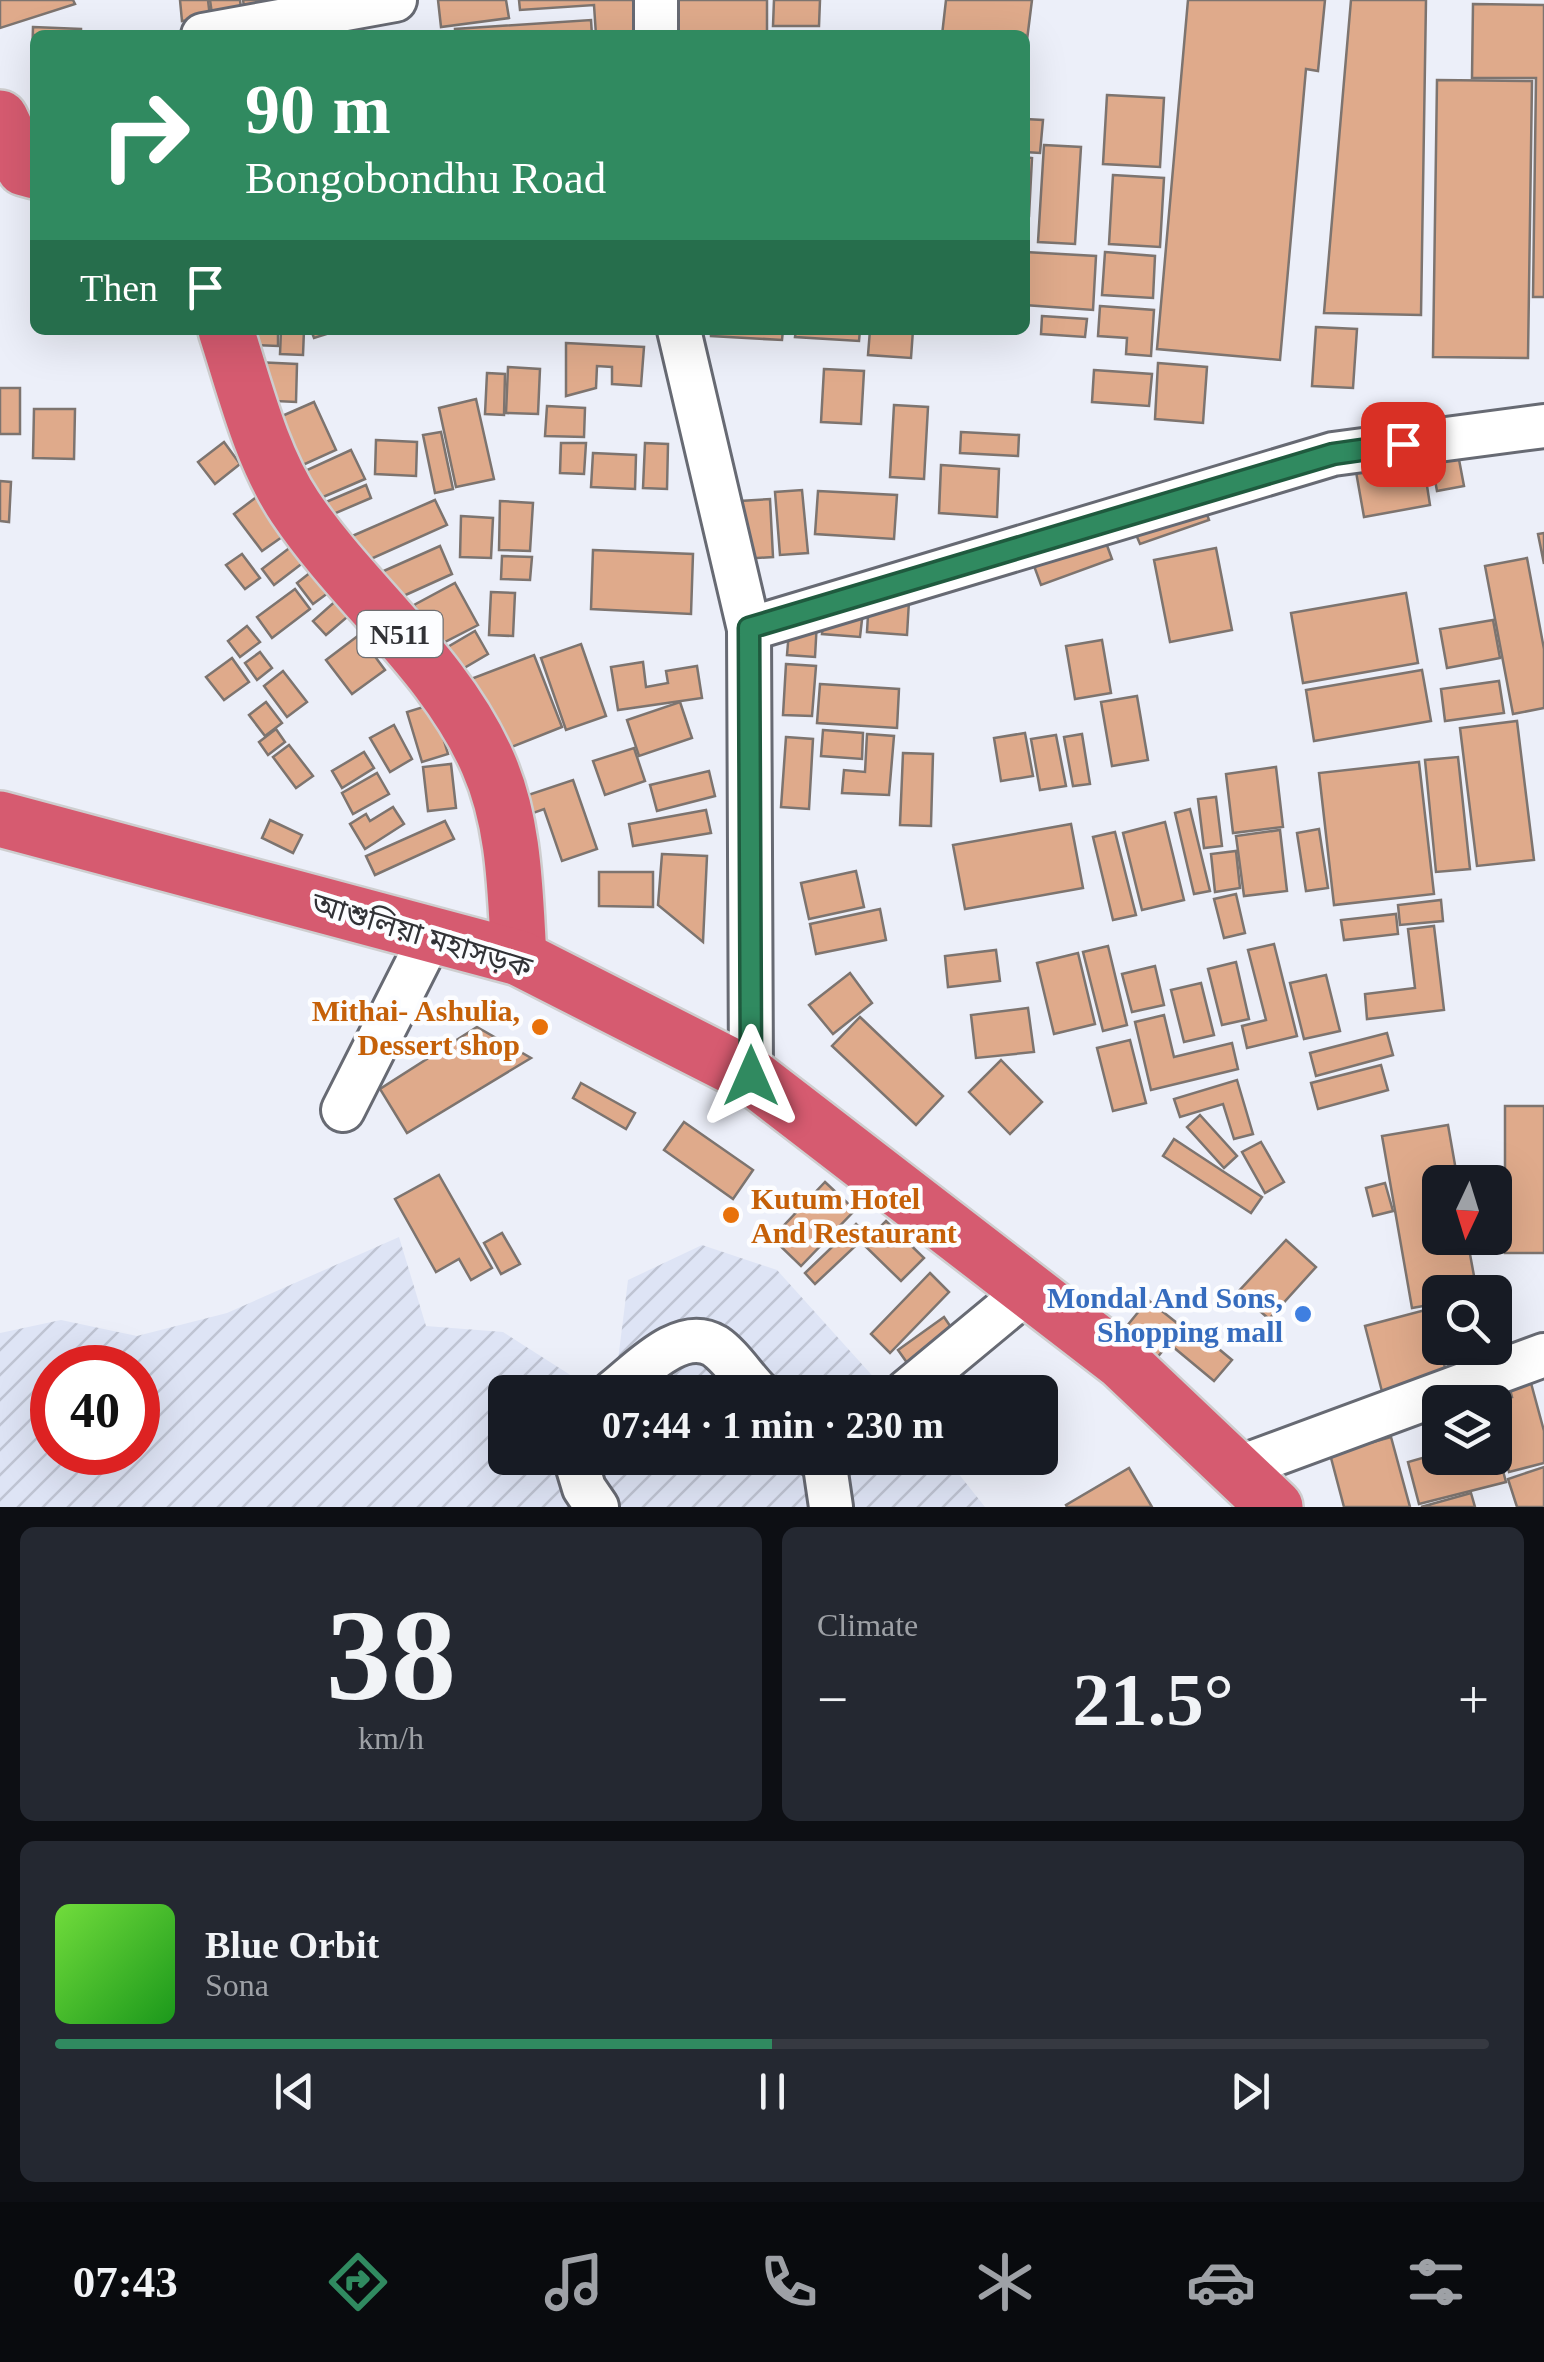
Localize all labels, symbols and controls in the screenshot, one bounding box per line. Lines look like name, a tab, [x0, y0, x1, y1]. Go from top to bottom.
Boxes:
icon: right	[80, 70, 210, 200]
text: 90 m	[245, 71, 391, 148]
text: Bongobondhu Road	[245, 153, 606, 203]
icon: arrive	[178, 260, 233, 315]
text: Then	[80, 267, 158, 309]
pin	[1361, 402, 1446, 487]
icon: arrive	[1376, 417, 1431, 472]
road number: N511	[358, 611, 442, 657]
street label: আশুলিয়া মহাসড়ক	[307, 885, 537, 984]
place label: Mithai- Ashulia, Dessert shop	[312, 994, 520, 1061]
marker: Mithai- Ashulia, Dessert shop	[529, 1016, 551, 1038]
position arrow	[699, 1024, 803, 1128]
north arrow	[1422, 1165, 1512, 1255]
map controls	[1422, 1165, 1512, 1475]
place label: Kutum Hotel And Restaurant	[751, 1182, 957, 1249]
marker: Kutum Hotel And Restaurant	[720, 1204, 742, 1226]
button: search	[1422, 1275, 1512, 1365]
place label: Mondal And Sons, Shopping mall	[1047, 1281, 1283, 1348]
marker: Mondal And Sons, Shopping mall	[1292, 1303, 1314, 1325]
speed limit sign: 40	[30, 1345, 160, 1475]
button: layers	[1422, 1385, 1512, 1475]
text: 07:44 · 1 min · 230 m	[602, 1404, 944, 1446]
text: 38	[326, 1583, 456, 1727]
text: Climate	[817, 1607, 918, 1643]
text: 21.5°	[1072, 1658, 1234, 1741]
text: −	[817, 1669, 848, 1730]
text: +	[1458, 1669, 1489, 1730]
text: km/h	[358, 1720, 424, 1756]
text: Blue Orbit	[205, 1924, 379, 1966]
text: Sona	[205, 1967, 269, 2003]
icon: previous	[267, 2064, 322, 2119]
icon: pause	[745, 2064, 800, 2119]
icon: next	[1223, 2064, 1278, 2119]
icon: directions	[323, 2247, 393, 2317]
icon: music	[539, 2247, 609, 2317]
icon: phone	[754, 2247, 824, 2317]
icon: climate	[970, 2247, 1040, 2317]
icon: car	[1186, 2247, 1256, 2317]
icon: filters	[1401, 2247, 1471, 2317]
text: 07:43	[73, 2257, 178, 2307]

